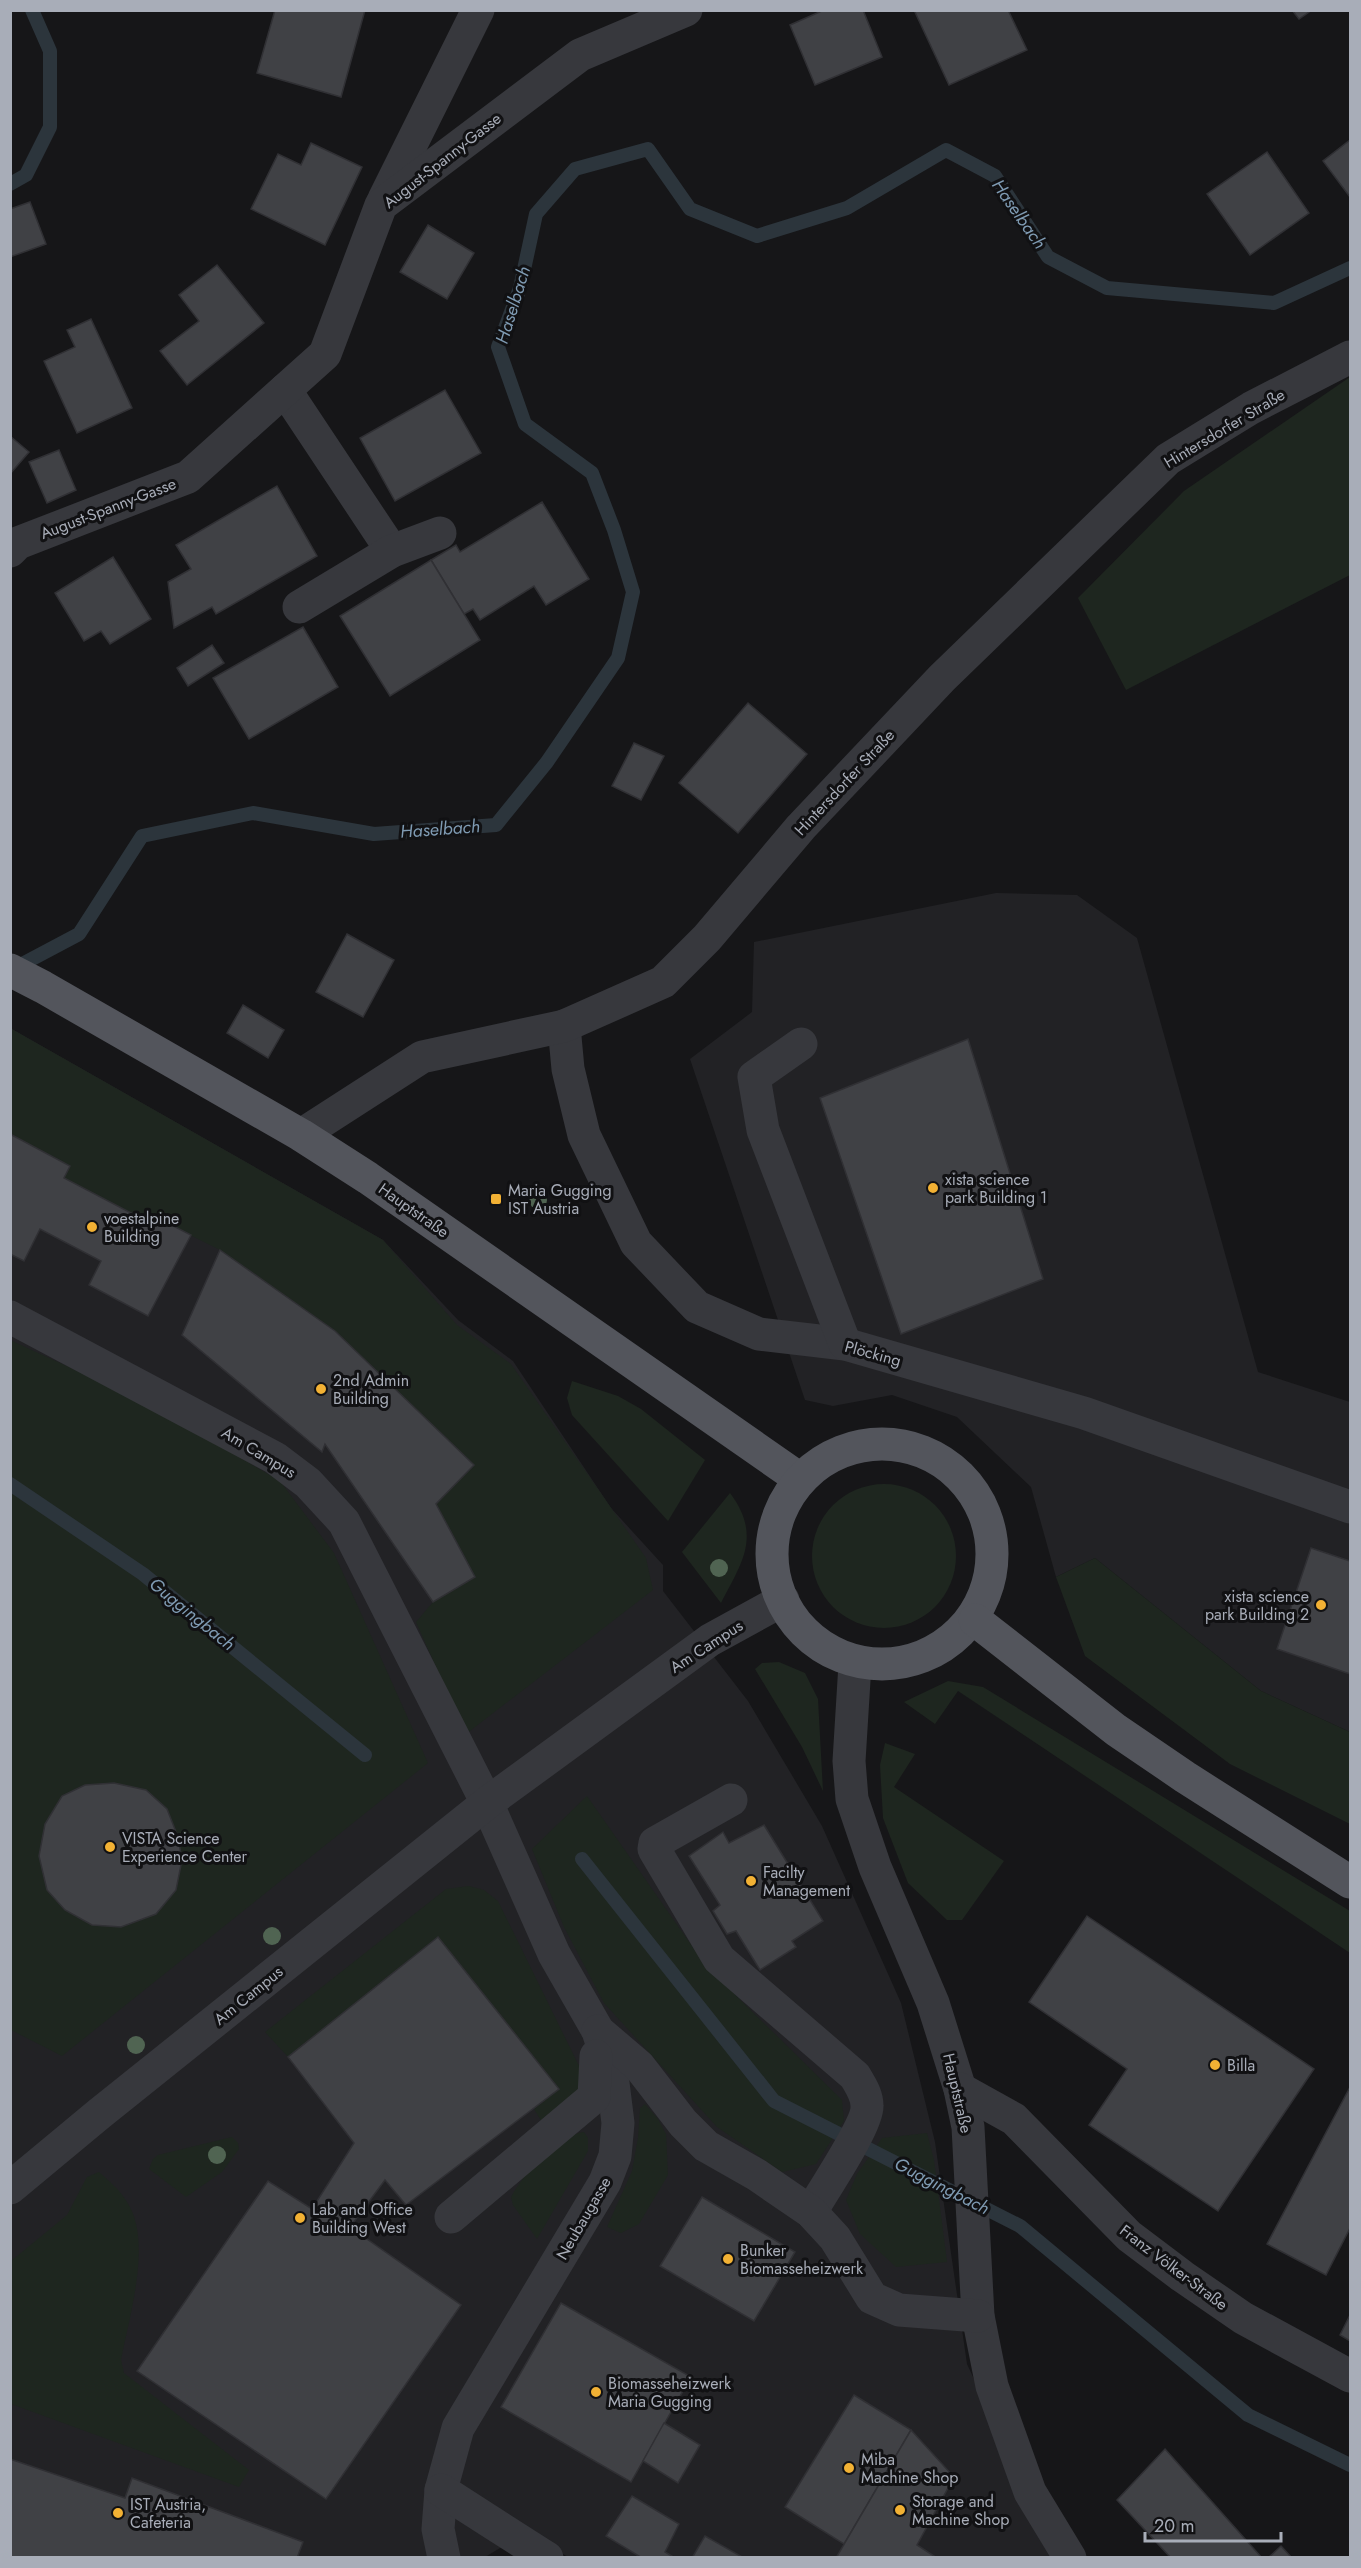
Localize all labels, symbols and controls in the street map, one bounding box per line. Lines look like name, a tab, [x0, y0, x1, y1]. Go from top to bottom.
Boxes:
street label: August-Spanny-Gasse	[379, 107, 506, 214]
water label: Haselbach	[985, 174, 1053, 254]
water label: Haselbach	[489, 263, 537, 347]
street label: Hintersdorfer Straße	[1159, 383, 1289, 474]
street label: August-Spanny-Gasse	[37, 472, 179, 545]
street label: Hintersdorfer Straße	[789, 724, 900, 840]
water label: Haselbach	[399, 813, 481, 845]
place label: xista science park Building 1	[945, 1168, 1047, 1209]
street label: Hauptstraße	[374, 1178, 454, 1243]
place label: Maria Gugging IST Austria	[508, 1179, 612, 1220]
marker: xista science park Building 1	[926, 1181, 940, 1195]
marker: Maria Gugging IST Austria	[489, 1192, 503, 1206]
place label: voestalpine Building	[104, 1207, 179, 1248]
marker: voestalpine Building	[85, 1220, 99, 1234]
street label: Plöcking	[842, 1335, 904, 1372]
place label: 2nd Admin Building	[333, 1369, 409, 1410]
marker: 2nd Admin Building	[314, 1382, 328, 1396]
street label: Am Campus	[217, 1421, 300, 1484]
water label: Guggingbach	[144, 1571, 240, 1657]
place label: xista science park Building 2	[1205, 1585, 1309, 1626]
marker: xista science park Building 2	[1314, 1598, 1328, 1612]
street label: Am Campus	[665, 1614, 747, 1679]
place label: VISTA Science Experience Center	[122, 1827, 248, 1868]
marker: VISTA Science Experience Center	[103, 1840, 117, 1854]
place label: Facilty Management	[763, 1861, 850, 1902]
marker: Facilty Management	[744, 1874, 758, 1888]
street label: Am Campus	[209, 1960, 288, 2030]
street label: Hauptstraße	[937, 2051, 978, 2135]
place label: Billa	[1227, 2054, 1255, 2077]
marker: Billa	[1208, 2058, 1222, 2072]
water label: Guggingbach	[890, 2151, 994, 2221]
street label: Neubaugasse	[550, 2173, 616, 2264]
place label: Lab and Office Building West	[312, 2198, 413, 2239]
marker: Lab and Office Building West	[293, 2211, 307, 2225]
street label: Franz Völker-Straße	[1115, 2219, 1233, 2316]
place label: Bunker Biomasseheizwerk	[740, 2239, 864, 2280]
marker: Bunker Biomasseheizwerk	[721, 2252, 735, 2266]
place label: Biomasseheizwerk Maria Gugging	[608, 2372, 732, 2413]
marker: Biomasseheizwerk Maria Gugging	[589, 2385, 603, 2399]
place label: Miba Machine Shop	[861, 2448, 958, 2489]
marker: Miba Machine Shop	[842, 2461, 856, 2475]
place label: Storage and Machine Shop	[912, 2490, 1009, 2531]
place label: IST Austria, Cafeteria	[130, 2493, 206, 2534]
marker: Storage and Machine Shop	[893, 2503, 907, 2517]
scale bar	[1145, 2505, 1282, 2543]
marker: IST Austria, Cafeteria	[111, 2506, 125, 2520]
text: 20 m	[1154, 2513, 1194, 2539]

